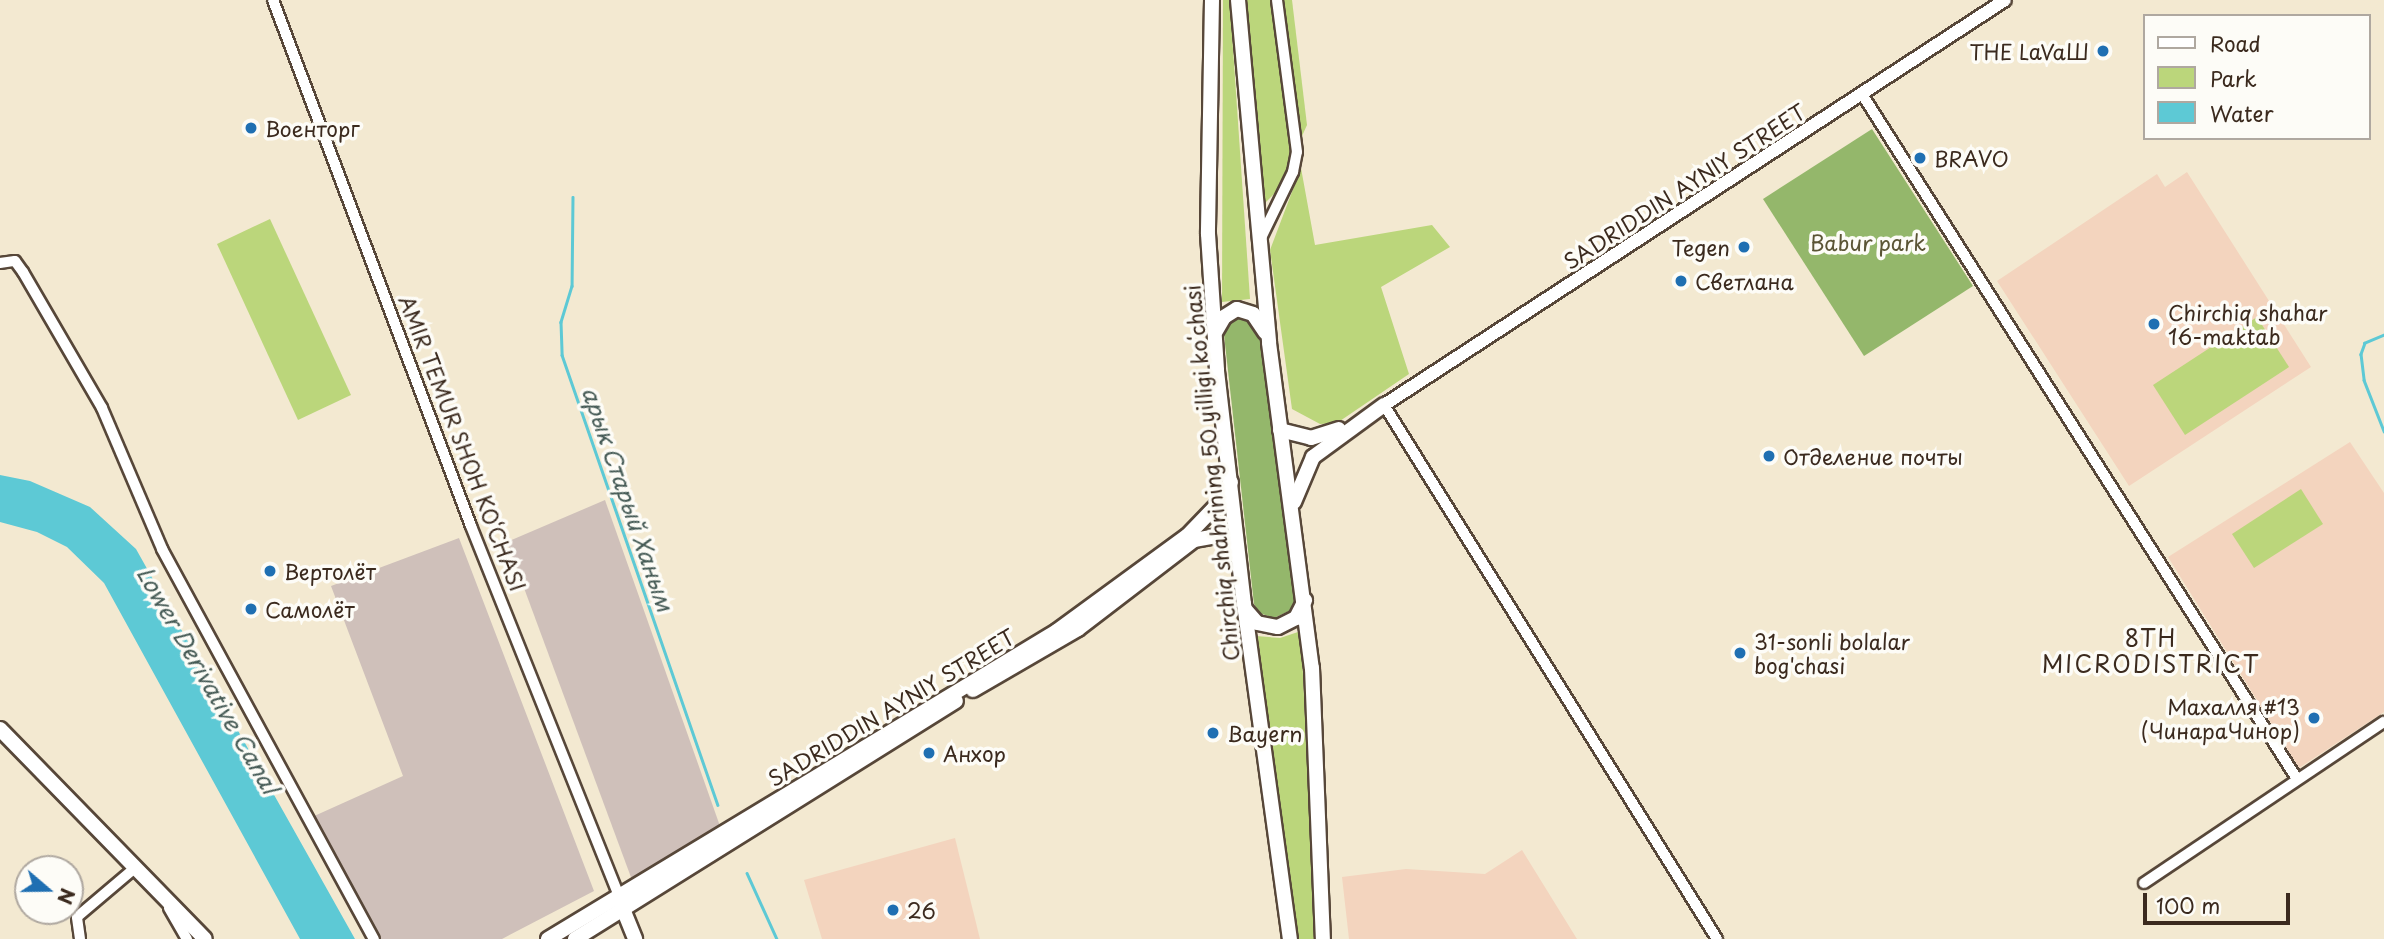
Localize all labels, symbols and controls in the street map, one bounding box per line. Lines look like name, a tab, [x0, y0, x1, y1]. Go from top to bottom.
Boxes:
legend	[2142, 14, 2370, 140]
text: Road	[2210, 27, 2261, 59]
place label: THE LaVaШ	[1968, 38, 2089, 64]
marker: THE LaVaШ	[2095, 43, 2111, 59]
text: Park	[2210, 62, 2257, 94]
text: Water	[2210, 97, 2273, 129]
street label: SADRIDDIN AYNIY STREET	[1557, 98, 1811, 274]
place label: Военторг	[265, 115, 360, 141]
marker: Военторг	[243, 120, 259, 136]
place label: BRAVO	[1934, 145, 2009, 171]
marker: BRAVO	[1912, 150, 1928, 166]
park label: Babur park	[1810, 229, 1926, 255]
place label: Tegen	[1671, 234, 1730, 260]
marker: Tegen	[1736, 239, 1752, 255]
place label: Светлана	[1695, 268, 1794, 294]
marker: Светлана	[1673, 273, 1689, 289]
street label: Chirchiq shahrining 50 yilligi koʻchasi	[1179, 283, 1243, 663]
street label: AMIR TEMUR SHOH KO‘CHASI	[394, 289, 532, 597]
place label: Chirchiq shahar 16-maktab	[2168, 299, 2327, 349]
marker: Chirchiq shahar 16-maktab	[2146, 316, 2162, 332]
water label: арык Старый Ханым	[576, 382, 680, 616]
place label: Отделение почты	[1783, 443, 1962, 469]
marker: Отделение почты	[1761, 448, 1777, 464]
place label: Вертолёт	[284, 558, 376, 584]
water label: Lower Derivative Canal	[132, 562, 284, 798]
marker: Вертолёт	[262, 563, 278, 579]
place label: Самолёт	[265, 596, 355, 622]
marker: Самолёт	[243, 601, 259, 617]
street label: SADRIDDIN AYNIY STREET	[762, 623, 1020, 791]
district label: 8TH MICRODISTRICT	[2045, 624, 2257, 678]
place label: 31-sonli bolalar bog'chasi	[1754, 628, 1910, 678]
marker: 31-sonli bolalar bog'chasi	[1732, 645, 1748, 661]
place label: Махалля #13 (ЧинараЧинор)	[2141, 693, 2300, 743]
marker: Махалля #13 (ЧинараЧинор)	[2306, 710, 2322, 726]
place label: Bayern	[1227, 720, 1302, 746]
marker: Bayern	[1205, 725, 1221, 741]
place label: Анхор	[943, 740, 1006, 766]
marker: Анхор	[921, 745, 937, 761]
north arrow	[14, 855, 84, 925]
scale bar	[2146, 880, 2293, 924]
text: N	[51, 885, 83, 908]
text: 100 m	[2156, 889, 2220, 921]
place label: 26	[907, 897, 936, 923]
marker: 26	[885, 902, 901, 918]

